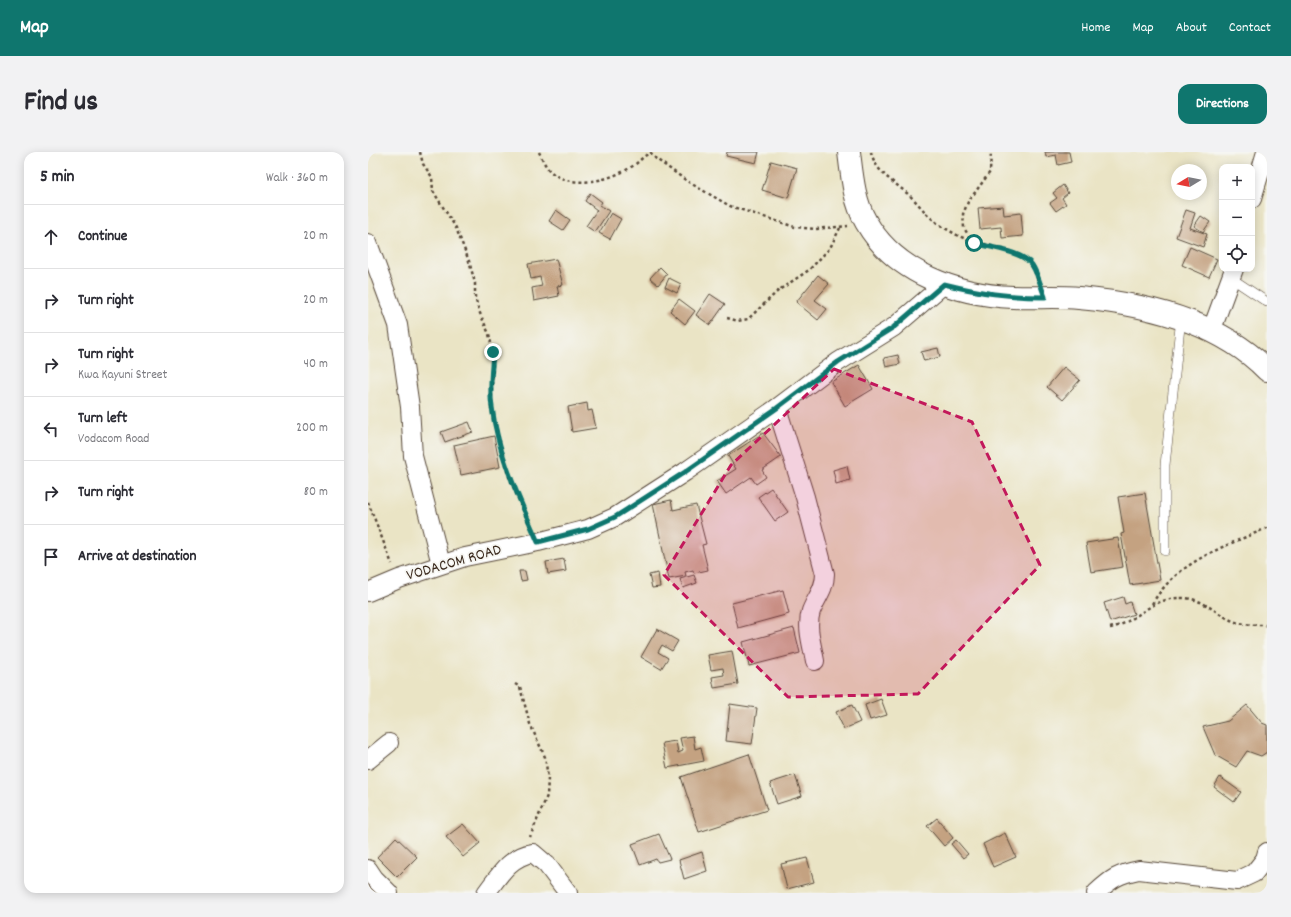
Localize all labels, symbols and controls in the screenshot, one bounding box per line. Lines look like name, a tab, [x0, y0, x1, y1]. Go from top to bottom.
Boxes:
text: Map	[20, 15, 49, 42]
text: Home	[1081, 18, 1110, 38]
text: Map	[1132, 18, 1154, 38]
text: About	[1176, 18, 1207, 38]
text: Contact	[1229, 18, 1271, 38]
text: Find us	[24, 84, 98, 124]
button: Directions	[1178, 84, 1267, 124]
north arrow	[1171, 164, 1207, 200]
map controls	[1219, 164, 1255, 272]
button: +	[1219, 164, 1255, 200]
text: 5 min	[40, 166, 74, 190]
text: Walk · 360 m	[266, 169, 328, 188]
button: −	[1219, 200, 1255, 236]
icon: ahead	[40, 226, 62, 248]
text: Continue	[78, 226, 127, 248]
text: 20 m	[303, 227, 328, 246]
route start	[965, 234, 983, 252]
button: locate	[1219, 236, 1255, 272]
icon: right	[40, 290, 62, 312]
text: Turn right	[78, 290, 134, 312]
text: 20 m	[303, 291, 328, 310]
route end	[484, 343, 502, 361]
text: Turn right	[78, 344, 134, 366]
icon: right	[40, 354, 62, 376]
text: 40 m	[304, 355, 328, 374]
text: Kwa Kayuni Street	[78, 366, 167, 385]
text: Turn left	[78, 408, 127, 430]
icon: left	[40, 418, 62, 440]
text: 200 m	[296, 419, 328, 438]
text: Vodacom Road	[78, 430, 149, 449]
icon: right	[40, 482, 62, 504]
text: Turn right	[78, 482, 134, 504]
text: 80 m	[304, 483, 328, 502]
street label: VODACOM ROAD	[404, 538, 504, 588]
icon: arrive	[40, 546, 62, 568]
text: Arrive at destination	[78, 546, 196, 568]

